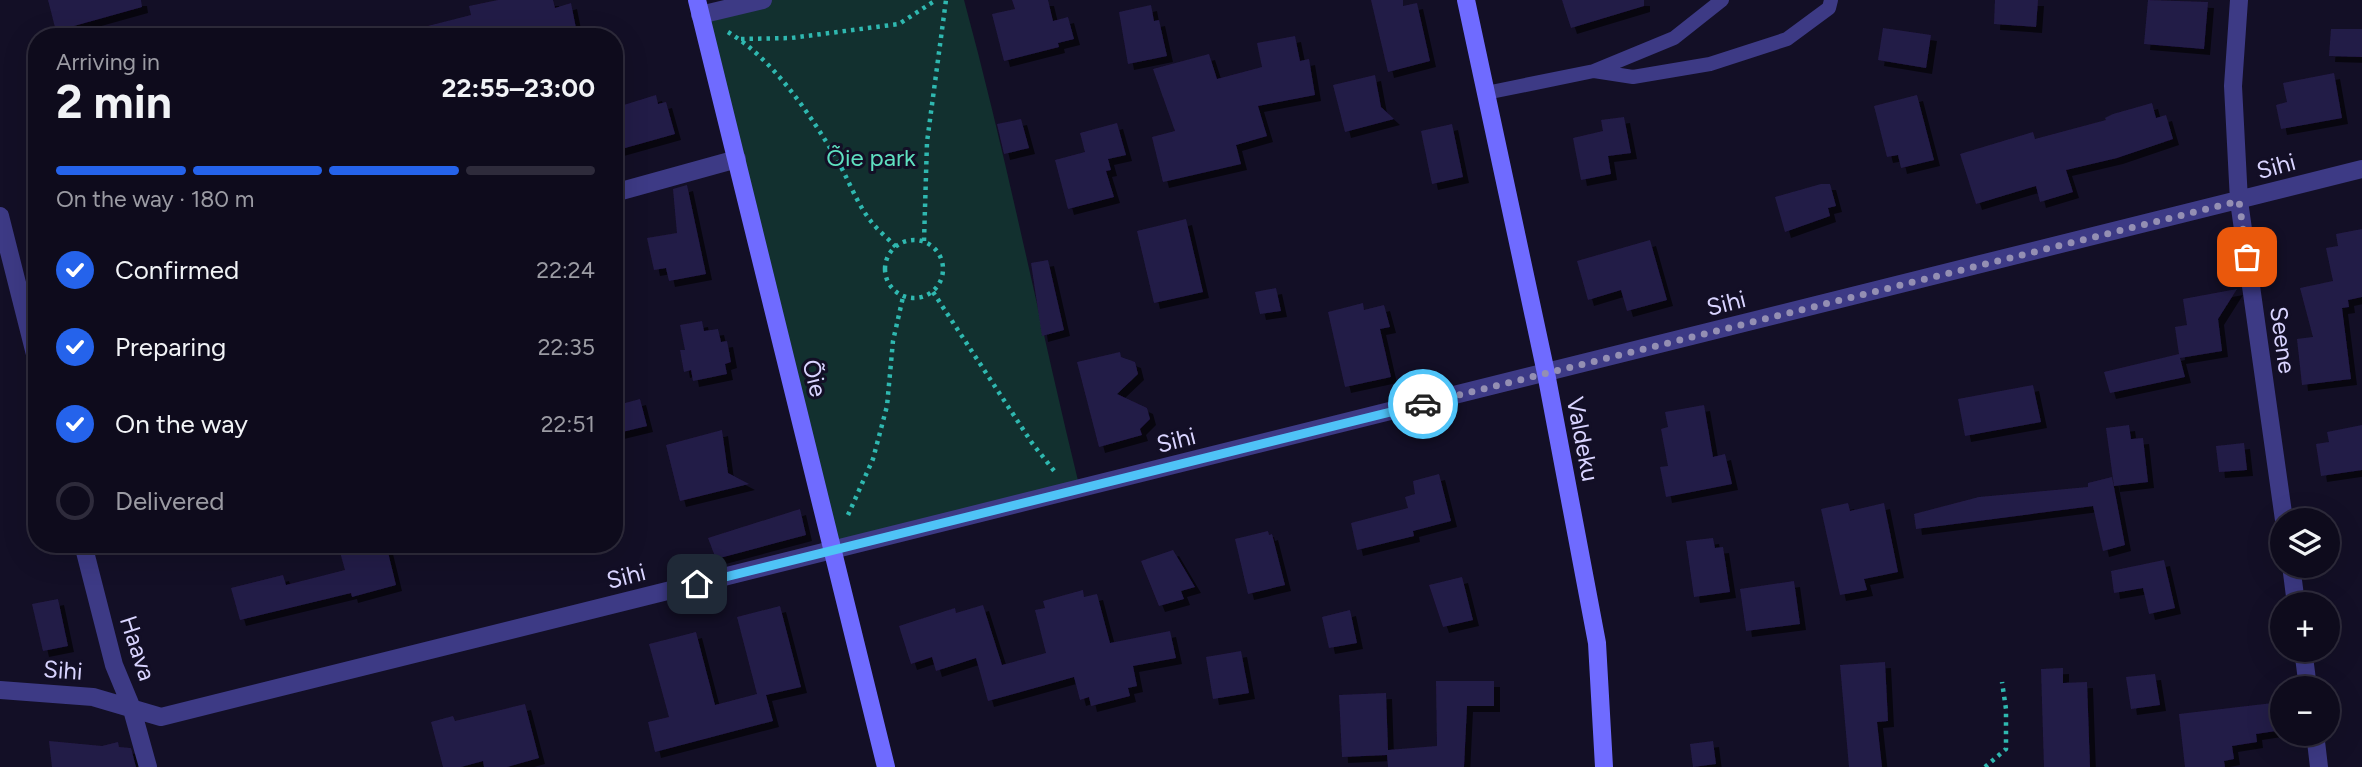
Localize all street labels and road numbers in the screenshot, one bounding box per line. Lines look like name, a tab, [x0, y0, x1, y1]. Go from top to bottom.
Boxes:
street label: Sihi	[2253, 147, 2299, 185]
street label: Sihi	[1703, 284, 1749, 322]
street label: Seene	[2264, 305, 2302, 375]
street label: Õie	[796, 356, 834, 400]
street label: Valdeku	[1561, 394, 1605, 484]
street label: Sihi	[1153, 421, 1199, 459]
street label: Sihi	[603, 557, 649, 595]
street label: Haava	[114, 612, 162, 684]
street label: Sihi	[42, 654, 84, 686]

